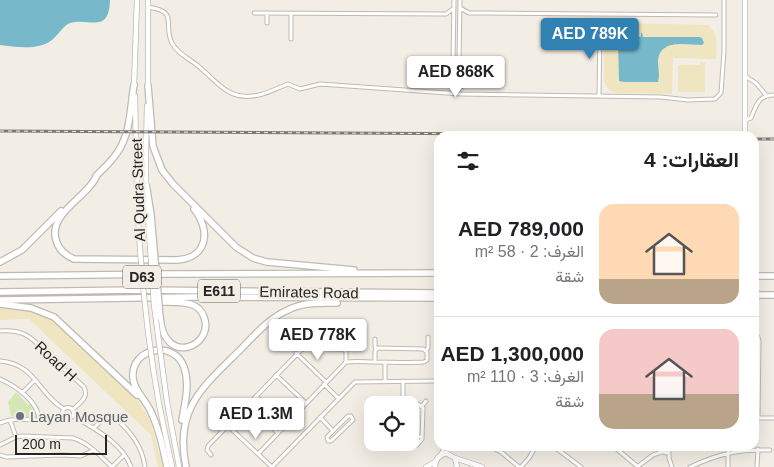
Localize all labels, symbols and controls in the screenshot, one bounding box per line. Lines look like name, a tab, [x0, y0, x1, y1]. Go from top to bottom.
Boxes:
pin: AED 789K	[538, 18, 642, 60]
text: AED 789K	[552, 25, 628, 42]
pin: AED 868K	[404, 56, 508, 98]
text: AED 868K	[418, 63, 494, 80]
street label: Al Qudra Street	[128, 137, 148, 242]
icon: filters	[454, 147, 482, 175]
text: العقارات: 4	[644, 148, 739, 171]
text: AED 789,000	[458, 217, 584, 240]
icon: home	[639, 224, 699, 284]
text: الغرف: 2 · 58 m²	[475, 243, 584, 260]
road number: D63	[123, 266, 161, 288]
text: شقة	[555, 268, 584, 285]
road number: E611	[198, 280, 240, 302]
street label: Emirates Road	[259, 283, 359, 301]
pin: AED 778K	[266, 318, 370, 361]
text: AED 778K	[280, 326, 356, 343]
street label: Road H	[32, 337, 80, 385]
text: AED 1,300,000	[440, 342, 584, 365]
icon: home	[639, 349, 699, 409]
text: الغرف: 3 · 110 m²	[467, 368, 584, 385]
text: شقة	[555, 393, 584, 410]
map controls	[364, 396, 419, 451]
button: locate	[364, 396, 419, 451]
pin: AED 1.3M	[204, 398, 308, 440]
text: AED 1.3M	[219, 405, 293, 422]
place label: Layan Mosque	[30, 408, 128, 425]
marker: Layan Mosque	[14, 410, 26, 422]
scale bar	[15, 432, 108, 455]
text: 200 m	[22, 436, 61, 452]

